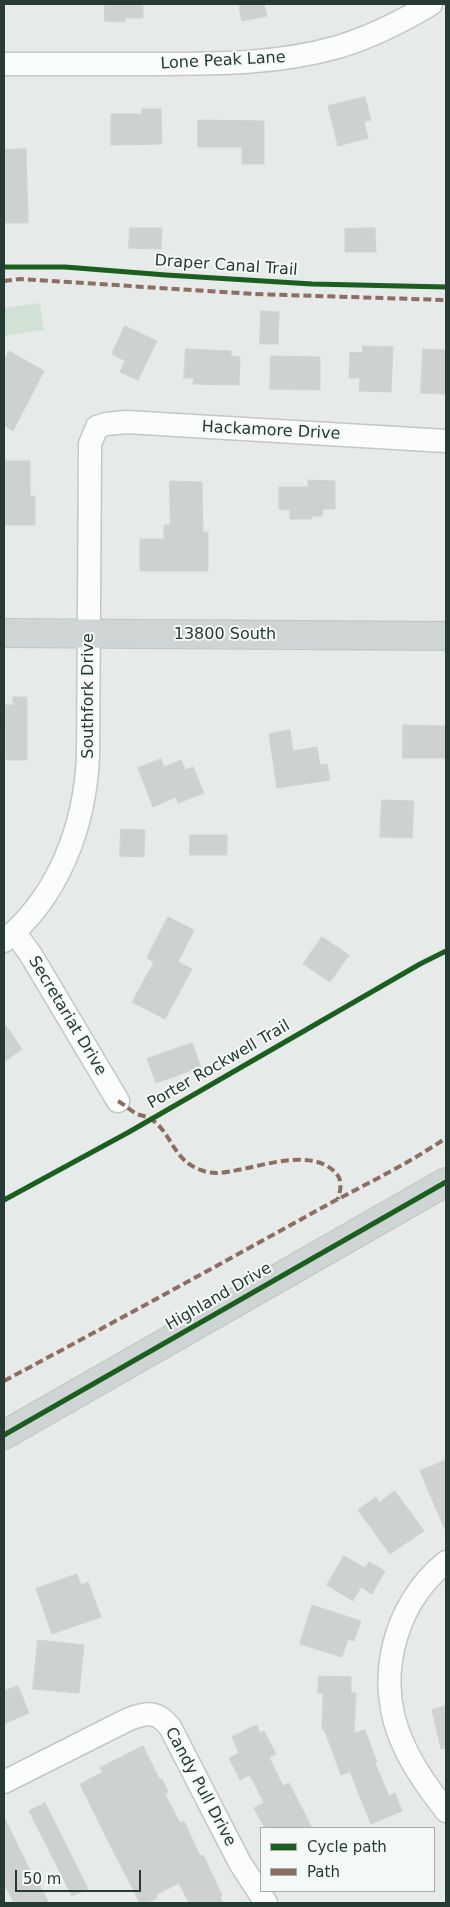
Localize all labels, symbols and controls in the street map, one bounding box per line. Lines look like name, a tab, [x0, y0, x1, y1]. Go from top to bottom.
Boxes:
street label: Lone Peak Lane	[160, 48, 286, 74]
street label: Draper Canal Trail	[154, 251, 298, 281]
street label: Hackamore Drive	[201, 418, 341, 444]
street label: 13800 South	[174, 625, 276, 645]
street label: Southfork Drive	[79, 633, 99, 759]
street label: Secretariat Drive	[24, 953, 110, 1079]
street label: Porter Rockwell Trail	[144, 1016, 294, 1114]
street label: Highland Drive	[163, 1259, 275, 1335]
street label: Candy Pull Drive	[161, 1724, 239, 1850]
legend	[260, 1827, 435, 1892]
text: Cycle path	[307, 1838, 387, 1856]
scale bar	[18, 1860, 144, 1892]
text: Path	[307, 1863, 340, 1881]
text: 50 m	[23, 1870, 61, 1888]

